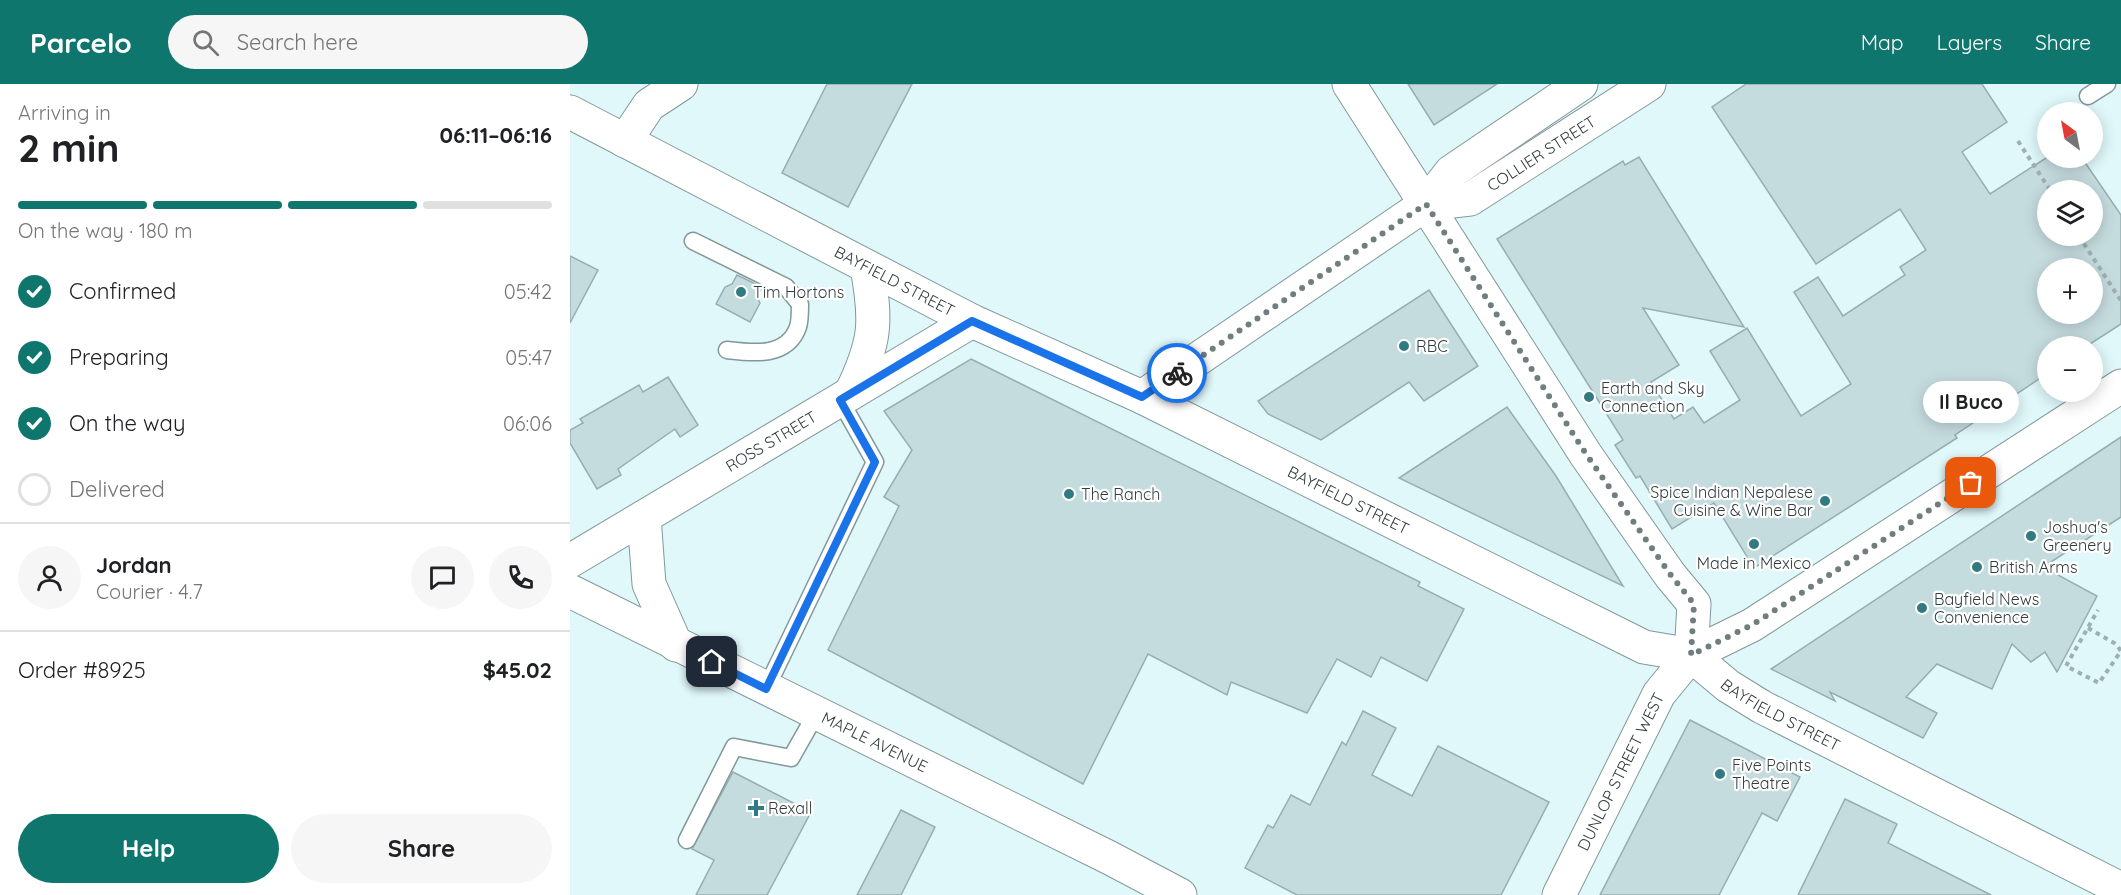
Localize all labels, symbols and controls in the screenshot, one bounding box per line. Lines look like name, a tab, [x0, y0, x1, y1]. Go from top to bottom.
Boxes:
search box	[168, 15, 588, 69]
text: Parcelo	[30, 25, 132, 60]
icon: search	[189, 26, 222, 59]
text: Search here	[237, 28, 358, 56]
text: Map	[1861, 29, 1904, 55]
text: Layers	[1937, 29, 2002, 55]
text: Share	[2035, 29, 2091, 55]
text: Arriving in	[18, 100, 111, 125]
north arrow	[2037, 102, 2103, 168]
map controls	[2037, 102, 2103, 402]
street label: COLLIER STREET	[1483, 111, 1600, 195]
text: 06:11–06:16	[439, 121, 552, 149]
text: 2 min	[18, 123, 120, 172]
button: layers	[2037, 180, 2103, 246]
text: On the way · 180 m	[18, 218, 192, 243]
street label: BAYFIELD STREET	[831, 241, 959, 321]
button: +	[2037, 258, 2103, 324]
icon: check	[18, 275, 51, 308]
text: Confirmed	[69, 277, 176, 305]
text: 05:42	[504, 279, 552, 304]
place label: Tim Hortons	[753, 282, 844, 302]
marker: Tim Hortons	[734, 285, 748, 299]
place label: RBC	[1416, 336, 1448, 356]
button: −	[2037, 336, 2103, 402]
marker: RBC	[1397, 339, 1411, 353]
icon: check	[18, 341, 51, 374]
text: Preparing	[69, 343, 169, 371]
courier	[1147, 343, 1207, 403]
text: 05:47	[505, 345, 552, 370]
icon: bike	[1161, 357, 1194, 390]
place label: Earth and Sky Connection	[1601, 378, 1704, 416]
callout: Il Buco	[1923, 381, 2019, 423]
text: Il Buco	[1939, 389, 2003, 414]
marker: Earth and Sky Connection	[1582, 390, 1596, 404]
street label: ROSS STREET	[722, 406, 820, 476]
icon: check	[18, 407, 51, 440]
text: On the way	[69, 409, 185, 437]
text: 06:06	[503, 411, 552, 436]
pin	[1945, 457, 1996, 508]
street label: BAYFIELD STREET	[1285, 461, 1413, 539]
icon: bag	[1954, 466, 1987, 499]
text: Delivered	[69, 475, 165, 503]
place label: Spice Indian Nepalese Cuisine & Wine Bar	[1650, 482, 1813, 520]
place label: The Ranch	[1081, 484, 1160, 504]
marker: The Ranch	[1062, 487, 1076, 501]
marker: Spice Indian Nepalese Cuisine & Wine Bar	[1818, 494, 1832, 508]
place label: Joshua's Greenery	[2043, 517, 2112, 555]
marker: Joshua's Greenery	[2024, 529, 2038, 543]
marker: Made in Mexico	[1747, 537, 1761, 551]
button: person	[18, 546, 81, 609]
button: chat	[411, 546, 474, 609]
button: phone	[489, 546, 552, 609]
text: Jordan	[96, 551, 172, 579]
place label: Made in Mexico	[1697, 553, 1811, 573]
place label: British Arms	[1989, 557, 2077, 577]
marker: British Arms	[1970, 560, 1984, 574]
text: Courier · 4.7	[96, 579, 203, 604]
place label: Bayfield News Convenience	[1934, 589, 2039, 627]
marker: Bayfield News Convenience	[1915, 601, 1929, 615]
pin	[686, 636, 737, 687]
icon: home	[695, 645, 728, 678]
text: Order #8925	[18, 656, 146, 684]
text: $45.02	[483, 656, 552, 684]
street label: BAYFIELD STREET	[1717, 674, 1844, 755]
street label: DUNLOP STREET WEST	[1573, 689, 1668, 854]
street label: MAPLE AVENUE	[818, 707, 931, 776]
place label: Five Points Theatre	[1732, 755, 1811, 793]
marker: Five Points Theatre	[1713, 767, 1727, 781]
place label: Rexall	[768, 798, 812, 818]
marker: Rexall	[749, 801, 763, 815]
button: Help	[18, 814, 279, 883]
button: Share	[291, 814, 552, 883]

